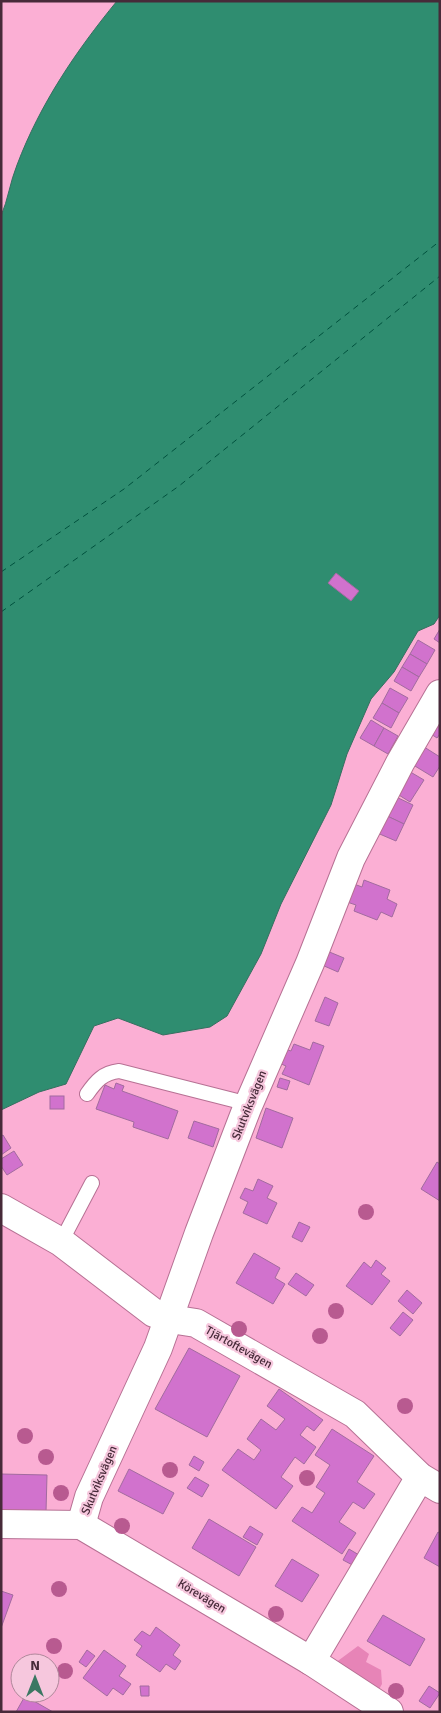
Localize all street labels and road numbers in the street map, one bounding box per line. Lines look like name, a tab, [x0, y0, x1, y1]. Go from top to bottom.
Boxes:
street label: Skutviksvägen	[229, 1068, 270, 1142]
street label: Tjärtoftevägen	[203, 1323, 275, 1372]
street label: Skutviksvägen	[78, 1443, 121, 1517]
street label: Körevägen	[175, 1576, 229, 1617]

